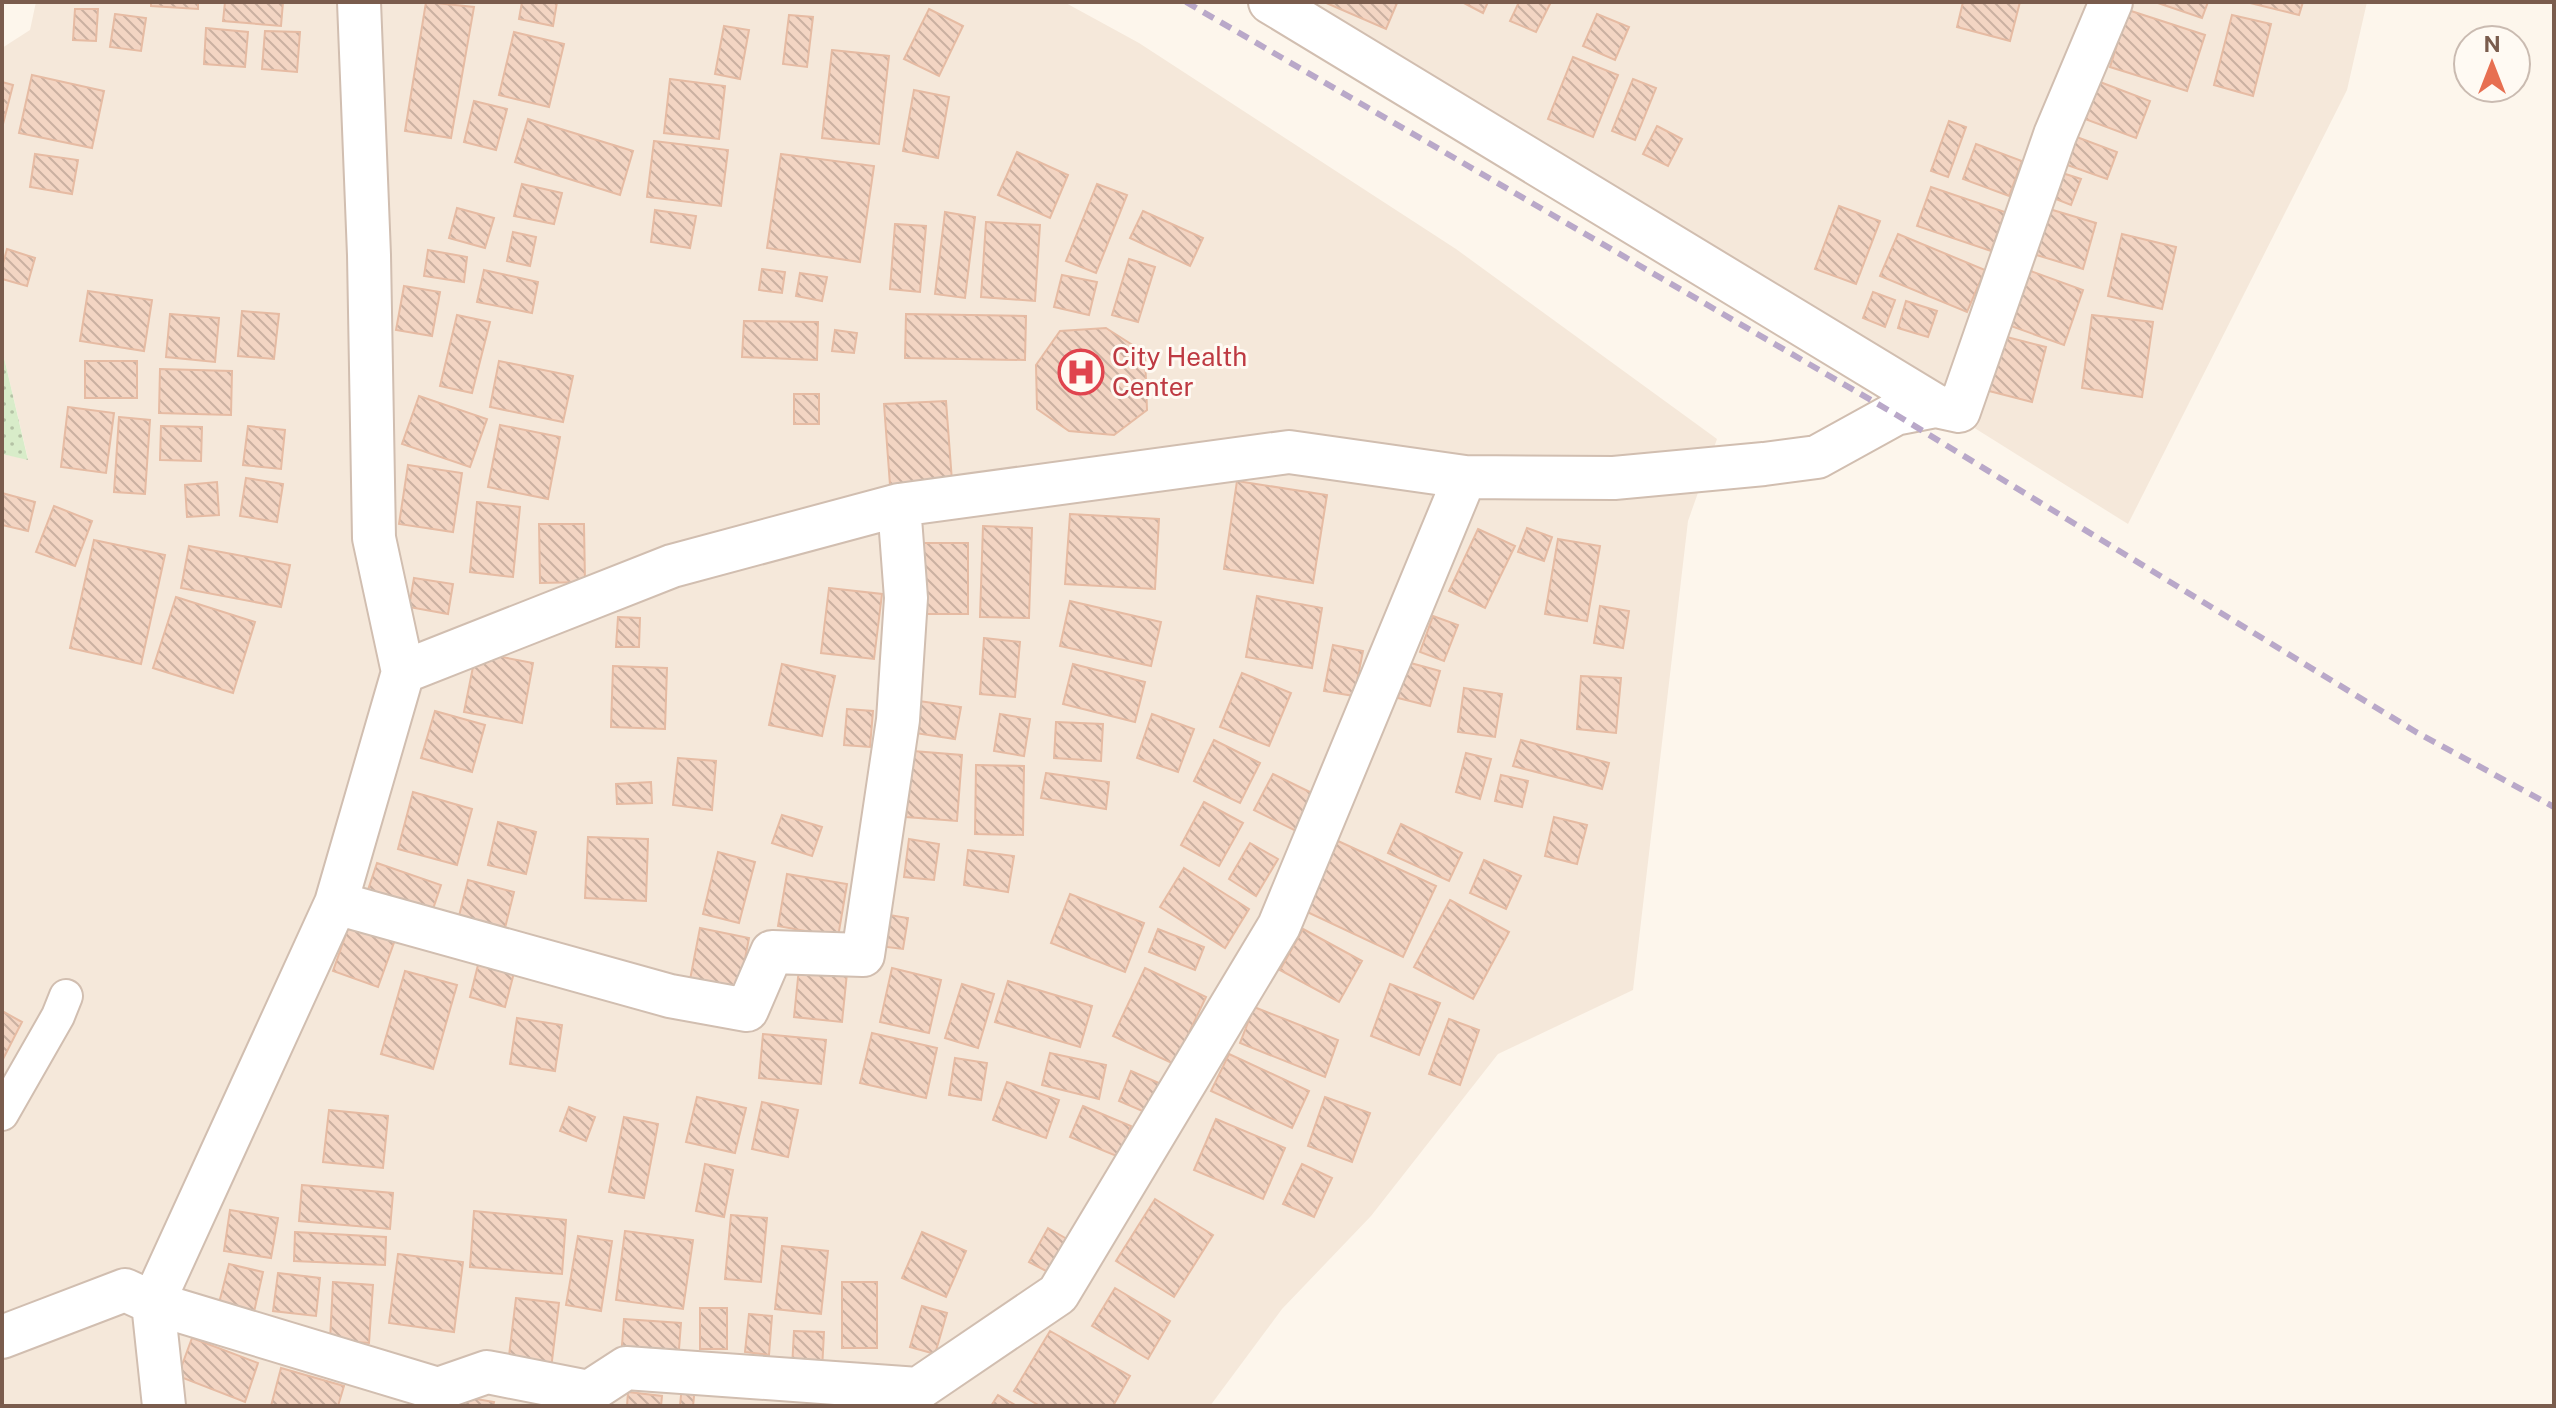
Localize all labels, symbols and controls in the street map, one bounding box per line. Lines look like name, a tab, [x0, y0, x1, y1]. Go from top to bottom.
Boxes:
north arrow	[2452, 24, 2532, 104]
text: N	[2483, 31, 2501, 57]
place label: City Health Center	[1112, 341, 1247, 402]
hospital icon: City Health Center	[1057, 348, 1105, 396]

